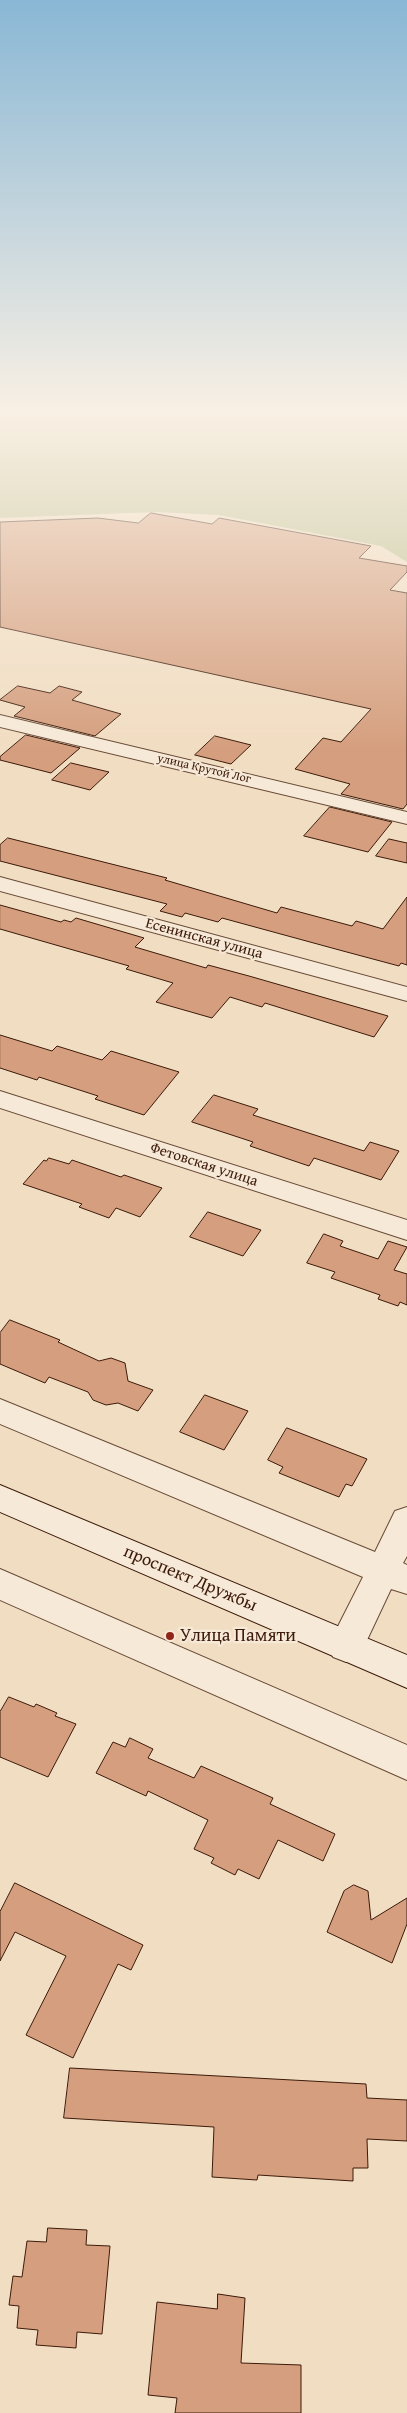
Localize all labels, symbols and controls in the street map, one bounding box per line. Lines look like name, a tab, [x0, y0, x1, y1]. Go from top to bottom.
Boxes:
street label: улица Крутой Лог	[156, 751, 252, 787]
street label: Есенинская улица	[143, 915, 265, 963]
street label: Фетовская улица	[148, 1139, 260, 1191]
street label: проспект Дружбы	[120, 1541, 260, 1617]
place label: Улица Памяти	[180, 1625, 296, 1647]
marker: Улица Памяти	[164, 1630, 176, 1642]

